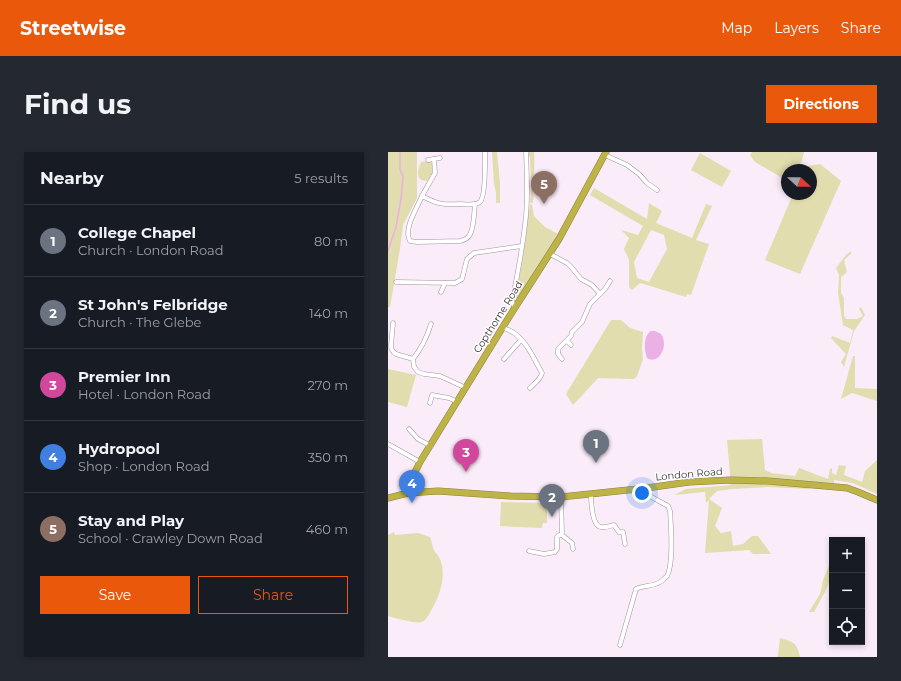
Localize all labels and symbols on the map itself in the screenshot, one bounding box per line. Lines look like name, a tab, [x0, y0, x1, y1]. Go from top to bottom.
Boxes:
north arrow	[781, 164, 817, 200]
pin: 5	[531, 171, 557, 204]
street label: Copthorne Road	[471, 279, 525, 355]
pin: 1	[583, 430, 609, 463]
pin: 3	[453, 439, 479, 472]
street label: London Road	[655, 465, 723, 483]
pin: 4	[399, 470, 425, 503]
your location	[632, 483, 652, 503]
pin: 2	[539, 484, 565, 517]

